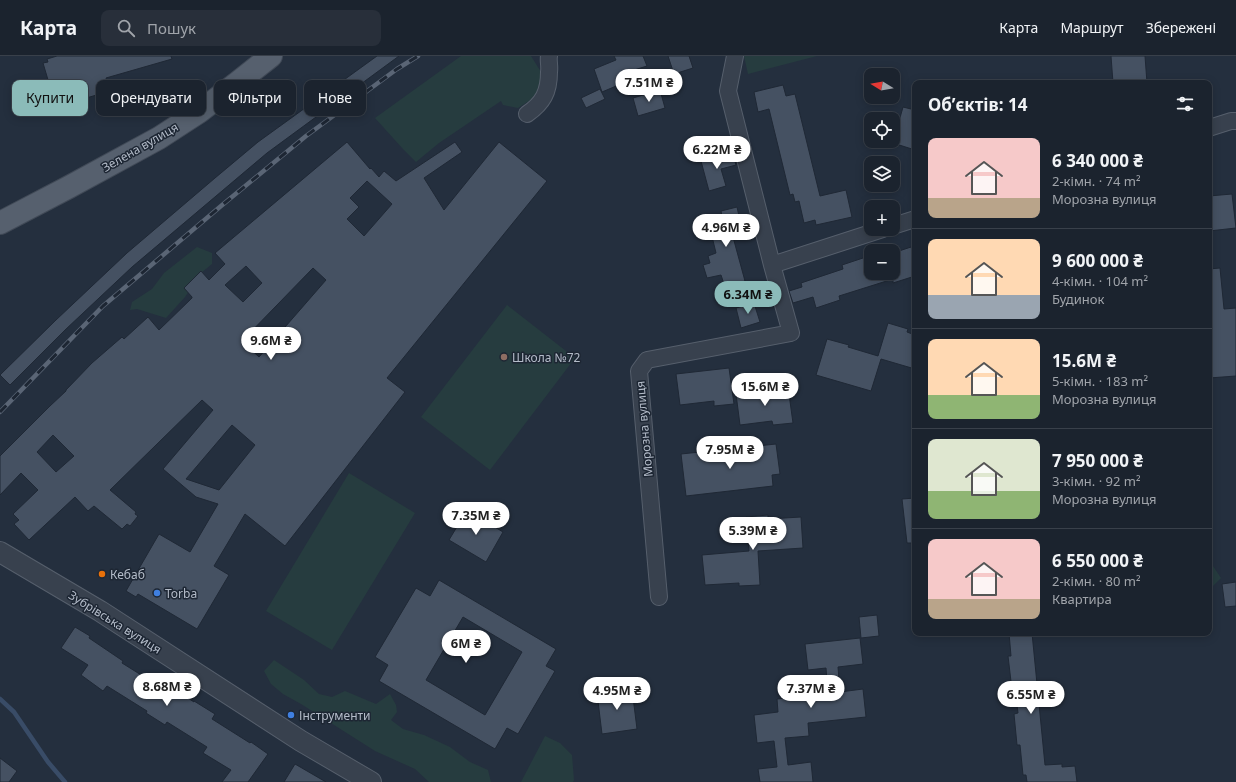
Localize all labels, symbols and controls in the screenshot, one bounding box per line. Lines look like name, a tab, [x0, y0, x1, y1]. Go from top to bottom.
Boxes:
search box	[101, 10, 381, 46]
text: Карта	[20, 15, 77, 41]
icon: search	[115, 17, 137, 39]
text: Пошук	[147, 18, 196, 38]
text: Карта	[999, 18, 1038, 37]
text: Маршрут	[1060, 18, 1124, 37]
text: Збережені	[1146, 18, 1216, 37]
north arrow	[864, 68, 900, 104]
map controls	[864, 68, 900, 280]
pin: 7.51M ₴	[612, 69, 686, 103]
text: 7.51M ₴	[624, 73, 674, 91]
chip: Купити	[12, 80, 88, 116]
chip: Орендувати	[96, 80, 206, 116]
chip: Фільтри	[214, 80, 296, 116]
chip: Нове	[304, 80, 366, 116]
text: Об’єктів: 14	[928, 93, 1027, 116]
icon: filters	[1174, 93, 1196, 115]
button: locate	[864, 112, 900, 148]
street label: Зелена вулиця	[99, 118, 181, 176]
pin: 6.22M ₴	[680, 136, 754, 170]
text: 6.22M ₴	[692, 140, 742, 158]
text: 6 340 000 ₴	[1052, 149, 1143, 172]
icon: home	[960, 154, 1008, 202]
button: layers	[864, 156, 900, 192]
text: 2-кімн. · 74 m²	[1052, 172, 1141, 190]
text: Морозна вулиця	[1052, 190, 1156, 208]
button: +	[864, 200, 900, 236]
pin: 4.96M ₴	[689, 214, 763, 248]
text: 4.96M ₴	[701, 218, 751, 236]
button: −	[864, 244, 900, 280]
text: 9 600 000 ₴	[1052, 249, 1143, 272]
icon: home	[960, 255, 1008, 303]
text: 4-кімн. · 104 m²	[1052, 272, 1148, 290]
pin: 6.34M ₴	[711, 281, 785, 315]
text: 6.34M ₴	[723, 285, 773, 303]
text: Будинок	[1052, 290, 1104, 308]
pin: 9.6M ₴	[238, 327, 304, 361]
text: 9.6M ₴	[250, 331, 292, 349]
place label: Школа №72	[512, 349, 581, 366]
text: 15.6M ₴	[1052, 349, 1116, 372]
marker: Школа №72	[499, 352, 509, 362]
icon: home	[960, 355, 1008, 403]
text: 5-кімн. · 183 m²	[1052, 372, 1148, 390]
pin: 15.6M ₴	[728, 373, 802, 407]
text: 15.6M ₴	[740, 377, 790, 395]
street label: Морозна вулиця	[631, 380, 657, 478]
text: Морозна вулиця	[1052, 390, 1156, 408]
pin: 7.95M ₴	[693, 436, 767, 470]
text: 7.95M ₴	[705, 440, 755, 458]
text: 7 950 000 ₴	[1052, 449, 1143, 472]
icon: home	[960, 455, 1008, 503]
text: 3-кімн. · 92 m²	[1052, 472, 1141, 490]
text: Морозна вулиця	[1052, 490, 1156, 508]
pin: 7.35M ₴	[439, 502, 513, 536]
text: 7.35M ₴	[451, 506, 501, 524]
pin: 5.39M ₴	[716, 517, 790, 551]
text: 5.39M ₴	[728, 521, 778, 539]
text: 6 550 000 ₴	[1052, 549, 1143, 572]
icon: home	[960, 555, 1008, 603]
place label: Кебаб	[110, 566, 145, 583]
marker: Кебаб	[97, 569, 107, 579]
text: 2-кімн. · 80 m²	[1052, 572, 1141, 590]
place label: Torba	[165, 585, 197, 602]
street label: Зубрівська вулиця	[65, 587, 165, 657]
marker: Torba	[152, 588, 162, 598]
text: Квартира	[1052, 590, 1112, 608]
pin: 6M ₴	[442, 630, 490, 664]
text: 6M ₴	[451, 634, 481, 652]
pin: 8.68M ₴	[130, 673, 204, 707]
pin: 7.37M ₴	[774, 675, 848, 709]
text: 8.68M ₴	[142, 677, 192, 695]
pin: 4.95M ₴	[580, 677, 654, 711]
text: 7.37M ₴	[786, 679, 836, 697]
text: 4.95M ₴	[592, 681, 642, 699]
pin: 6.55M ₴	[994, 681, 1068, 715]
text: 6.55M ₴	[1006, 685, 1056, 703]
place label: Інструменти	[299, 707, 371, 724]
marker: Інструменти	[286, 710, 296, 720]

